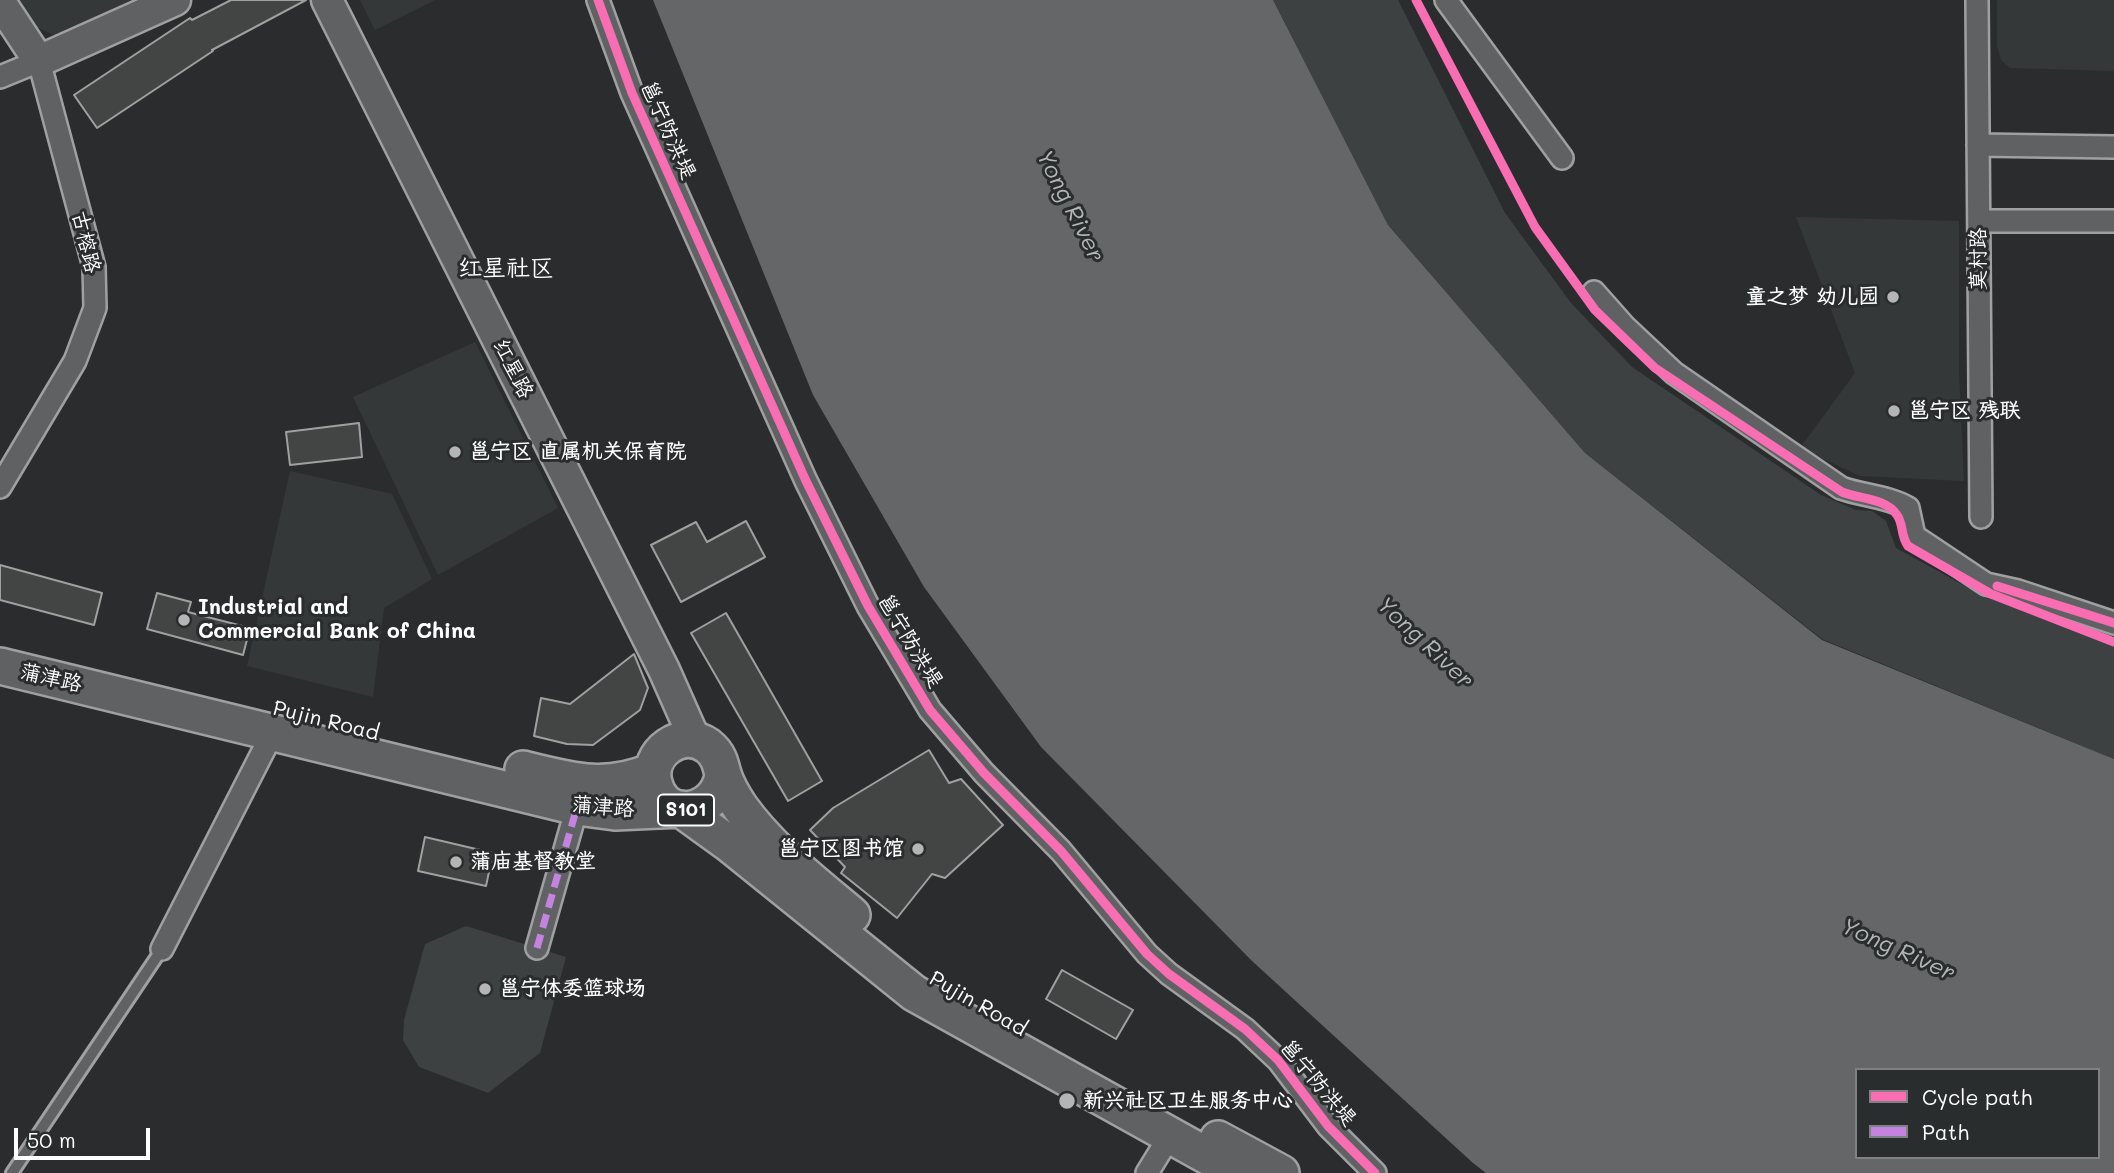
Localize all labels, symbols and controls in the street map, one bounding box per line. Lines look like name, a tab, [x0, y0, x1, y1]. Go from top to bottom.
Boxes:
street label: 邕宁防洪堤	[635, 77, 701, 183]
water label: Yong River	[1030, 145, 1110, 267]
street label: 古榕路	[67, 208, 105, 276]
street label: 莫村路	[1966, 228, 1992, 290]
district label: 红星社区	[458, 255, 554, 283]
place label: 童之梦 幼儿园	[1745, 284, 1879, 310]
marker: 童之梦 幼儿园	[1885, 289, 1901, 305]
street label: 红星路	[487, 335, 539, 403]
place label: 邕宁区 残联	[1908, 398, 2021, 424]
marker: 邕宁区 残联	[1886, 403, 1902, 419]
place label: 邕宁区 直属机关保育院	[469, 439, 687, 465]
marker: 邕宁区 直属机关保育院	[447, 444, 463, 460]
street label: 邕宁防洪堤	[872, 590, 948, 692]
water label: Yong River	[1371, 591, 1479, 695]
place label: Industrial and Commercial Bank of China	[198, 595, 476, 645]
marker: Industrial and Commercial Bank of China	[176, 612, 192, 628]
street label: 蒲津路	[17, 659, 85, 697]
street label: Pujin Road	[270, 696, 382, 746]
street label: 蒲津路	[571, 792, 635, 822]
road number: S101	[658, 794, 714, 825]
place label: 邕宁区图书馆	[778, 836, 904, 862]
marker: 邕宁区图书馆	[910, 841, 926, 857]
place label: 蒲庙基督教堂	[470, 849, 596, 875]
marker: 蒲庙基督教堂	[448, 854, 464, 870]
water label: Yong River	[1837, 913, 1959, 987]
street label: Pujin Road	[925, 966, 1031, 1042]
place label: 邕宁体委篮球场	[499, 976, 646, 1002]
marker: 邕宁体委篮球场	[477, 981, 493, 997]
street label: 邕宁防洪堤	[1275, 1035, 1361, 1131]
legend	[1855, 1068, 2100, 1159]
text: Cycle path	[1922, 1083, 2032, 1110]
place label: 新兴社区卫生服务中心	[1083, 1088, 1293, 1114]
marker: 新兴社区卫生服务中心	[1057, 1091, 1077, 1111]
scale bar	[18, 1114, 154, 1158]
text: Path	[1922, 1118, 1969, 1145]
text: 50 m	[27, 1126, 76, 1153]

